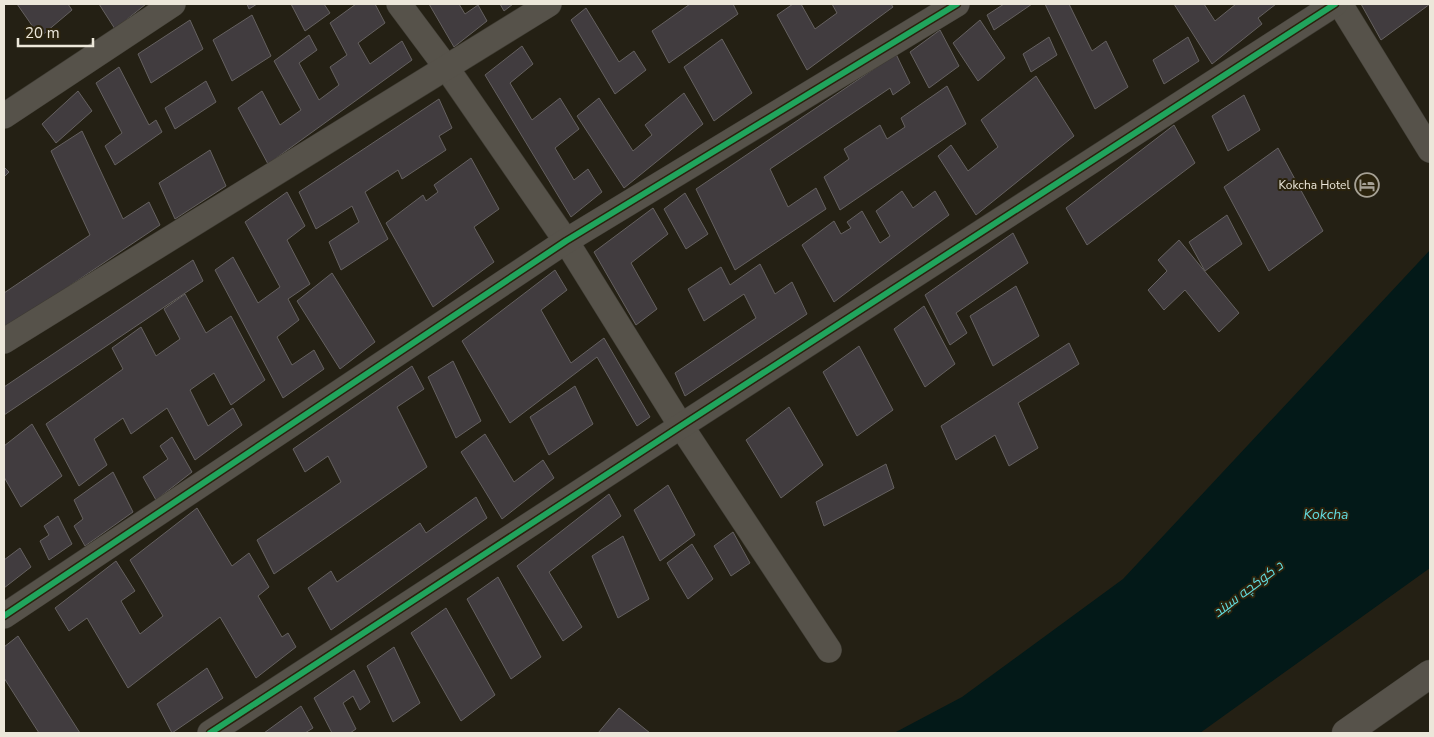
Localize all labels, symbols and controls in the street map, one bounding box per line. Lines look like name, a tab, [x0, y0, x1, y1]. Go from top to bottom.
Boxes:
scale bar	[18, 15, 92, 47]
text: 20 m	[25, 23, 60, 43]
hotel icon: Kokcha Hotel	[1354, 172, 1380, 198]
place label: Kokcha Hotel	[1278, 177, 1350, 193]
water label: Kokcha	[1303, 505, 1349, 524]
water label: د کوکچه سیند	[1209, 556, 1288, 622]

